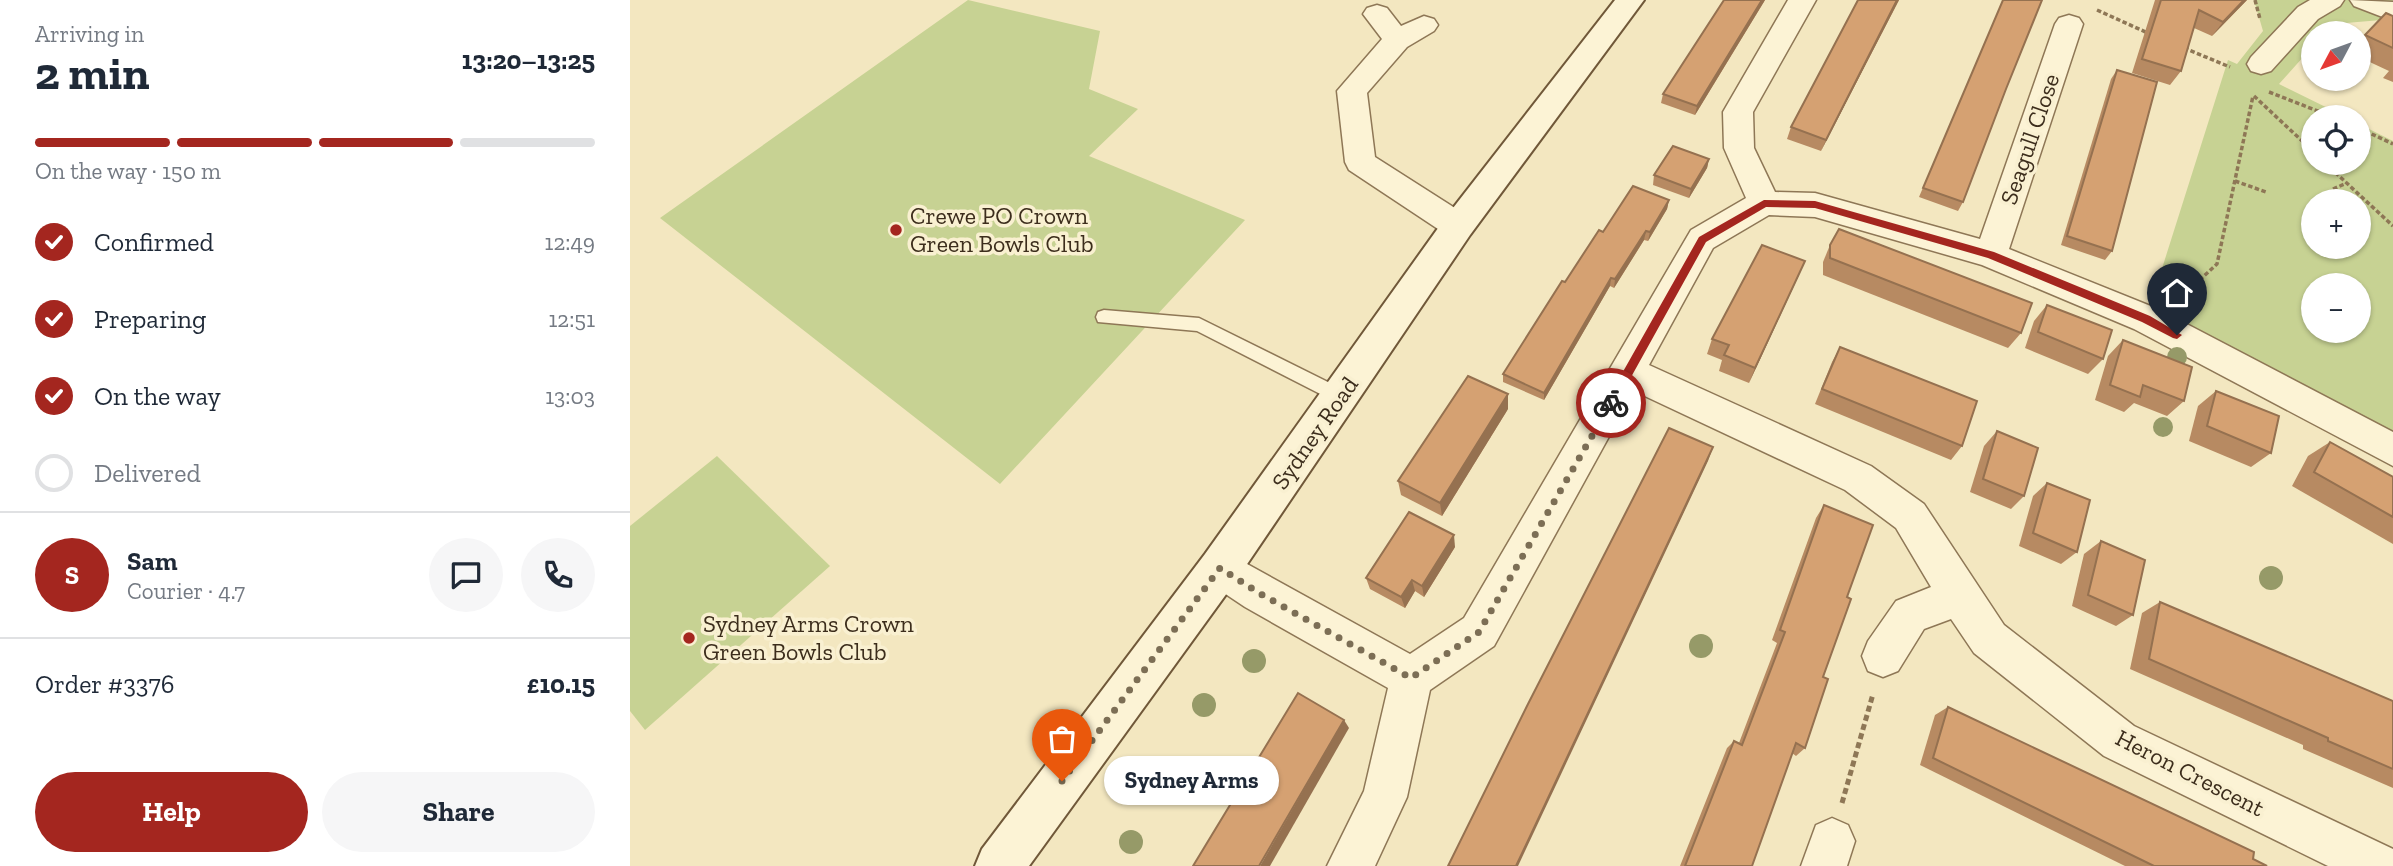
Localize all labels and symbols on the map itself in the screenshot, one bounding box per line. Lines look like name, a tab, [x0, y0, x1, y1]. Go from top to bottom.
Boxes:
north arrow	[2301, 21, 2371, 91]
street label: Seagull Close	[1994, 70, 2065, 208]
place label: Crewe PO Crown Green Bowls Club	[910, 201, 1094, 258]
marker: Crewe PO Crown Green Bowls Club	[888, 222, 904, 238]
pin	[2147, 263, 2207, 335]
courier	[1576, 368, 1646, 438]
street label: Sydney Road	[1265, 371, 1364, 495]
place label: Sydney Arms Crown Green Bowls Club	[703, 609, 914, 666]
marker: Sydney Arms Crown Green Bowls Club	[681, 630, 697, 646]
pin	[1032, 709, 1092, 781]
street label: Heron Crescent	[2111, 723, 2269, 822]
callout: Sydney Arms	[1104, 756, 1279, 806]

